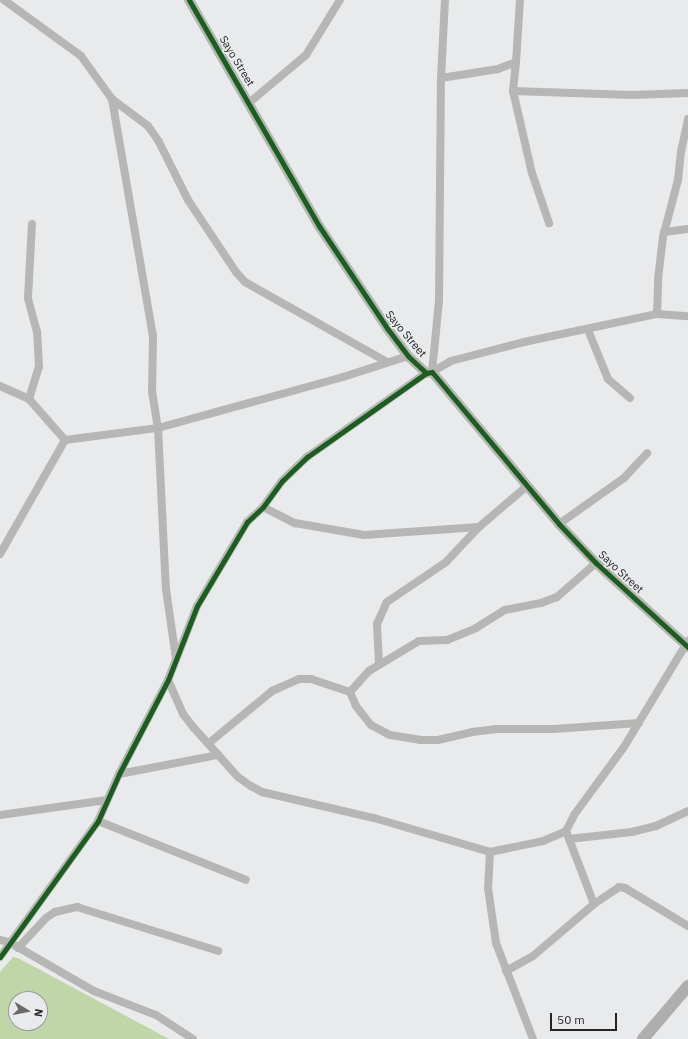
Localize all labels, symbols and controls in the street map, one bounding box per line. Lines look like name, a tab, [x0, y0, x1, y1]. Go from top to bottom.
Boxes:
street label: Sayo Street	[217, 33, 257, 89]
street label: Sayo Street	[383, 308, 429, 360]
street label: Sayo Street	[596, 548, 646, 596]
north arrow	[8, 991, 48, 1031]
scale bar	[552, 1005, 619, 1031]
text: N	[31, 1008, 46, 1018]
text: 50 m	[557, 1012, 585, 1027]

